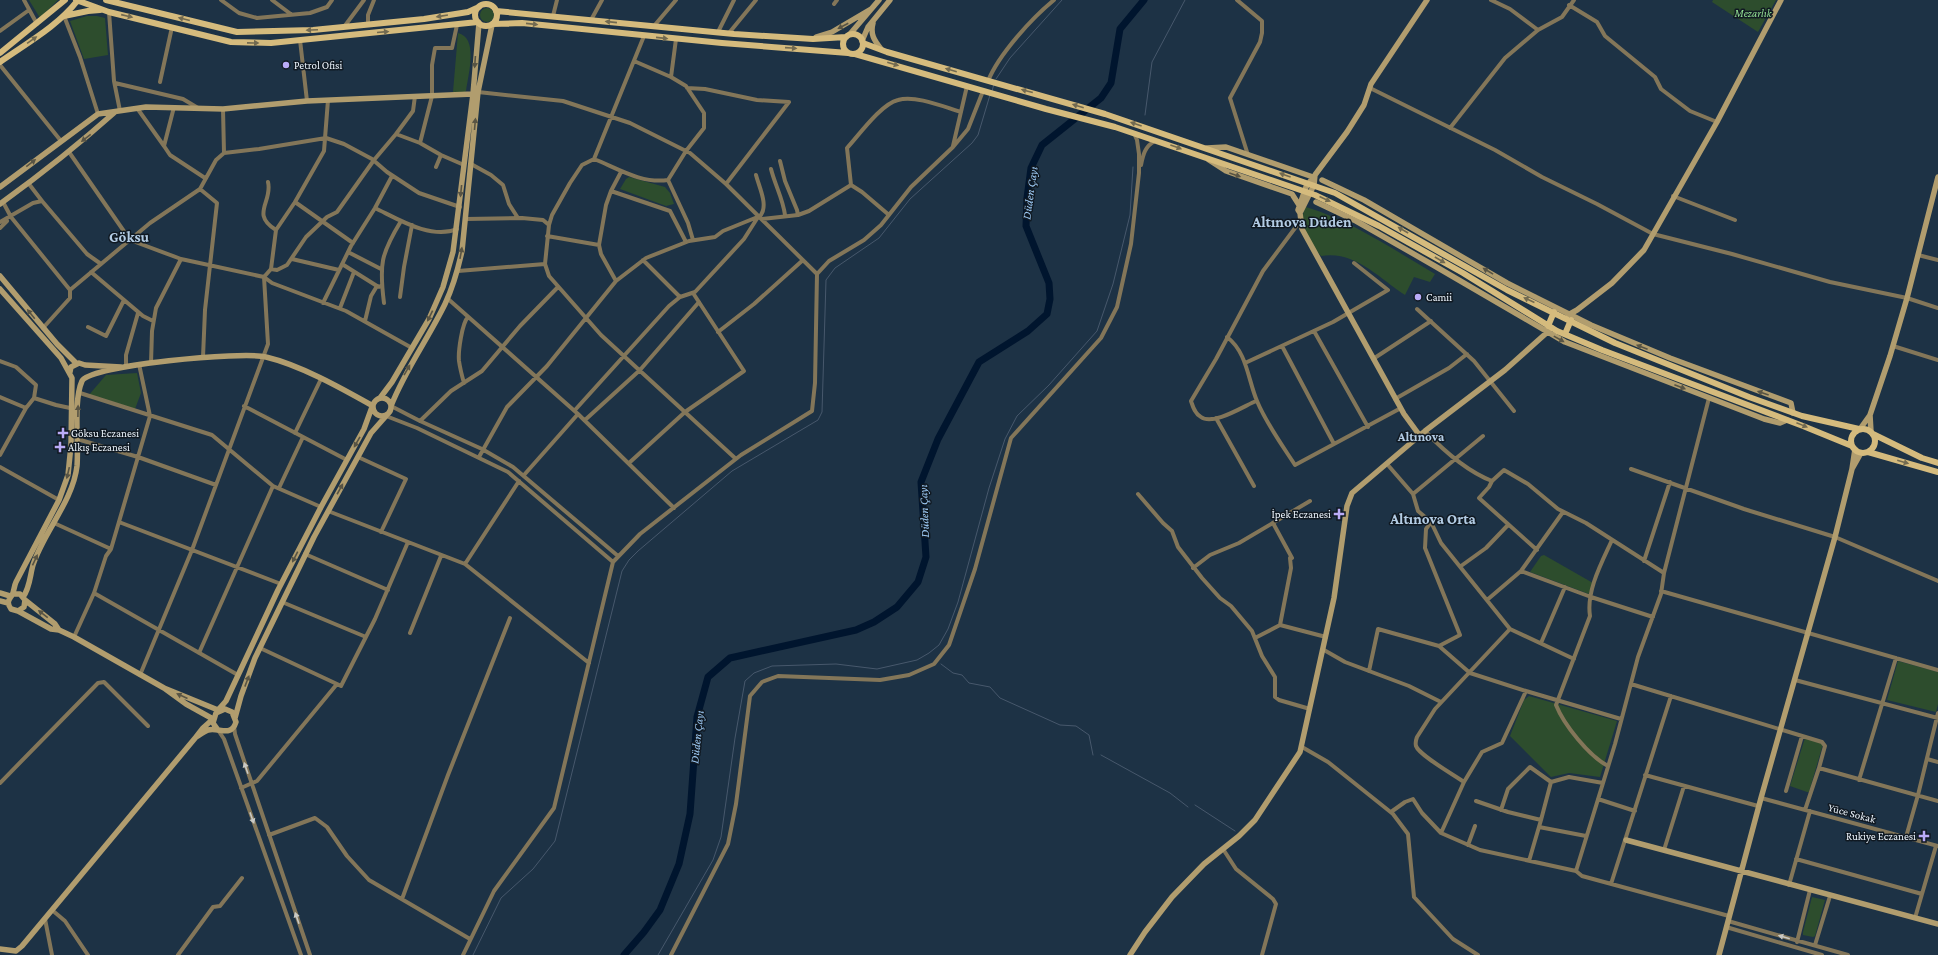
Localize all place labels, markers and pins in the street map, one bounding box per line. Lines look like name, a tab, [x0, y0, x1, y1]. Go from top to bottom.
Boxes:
place label: Petrol Ofisi	[294, 59, 342, 71]
marker: Petrol Ofisi	[281, 60, 291, 70]
place label: Camii	[1426, 291, 1452, 303]
marker: Camii	[1413, 292, 1423, 302]
place label: Göksu Eczanesi	[71, 427, 139, 439]
marker: Göksu Eczanesi	[58, 428, 68, 438]
place label: Alkış Eczanesi	[68, 441, 130, 454]
marker: Alkış Eczanesi	[55, 442, 65, 452]
place label: İpek Eczanesi	[1272, 508, 1331, 521]
marker: İpek Eczanesi	[1334, 509, 1344, 519]
place label: Rukiye Eczanesi	[1846, 830, 1916, 843]
marker: Rukiye Eczanesi	[1919, 831, 1929, 841]

